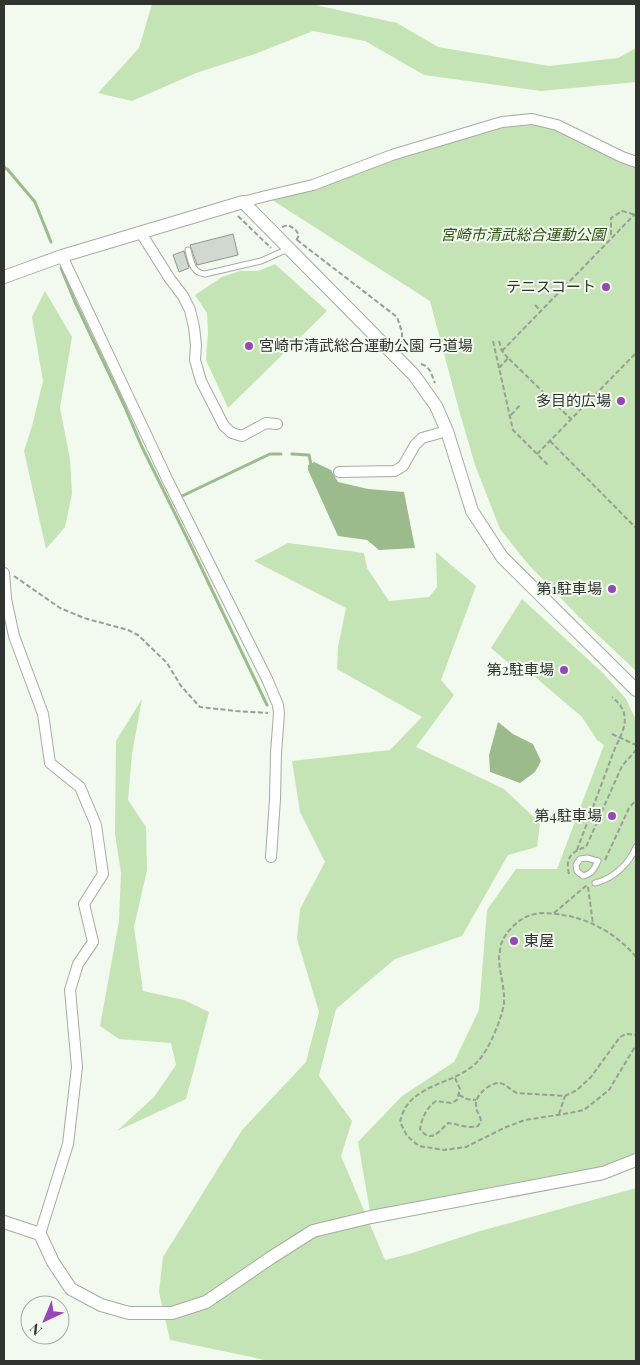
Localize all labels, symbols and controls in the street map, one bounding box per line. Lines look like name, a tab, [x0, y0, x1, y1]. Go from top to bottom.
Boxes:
park label: 宮崎市清武総合運動公園	[440, 224, 607, 244]
place label: テニスコート	[506, 276, 596, 296]
marker: テニスコート	[600, 281, 612, 293]
place label: 宮崎市清武総合運動公園 弓道場	[259, 335, 473, 355]
marker: 宮崎市清武総合運動公園 弓道場	[243, 340, 255, 352]
place label: 多目的広場	[536, 390, 611, 410]
marker: 多目的広場	[615, 395, 627, 407]
place label: 第1駐車場	[536, 578, 602, 598]
marker: 第1駐車場	[606, 583, 618, 595]
place label: 第2駐車場	[487, 659, 554, 679]
marker: 第2駐車場	[558, 664, 570, 676]
place label: 第4駐車場	[535, 805, 602, 825]
marker: 第4駐車場	[606, 810, 618, 822]
place label: 東屋	[524, 930, 554, 950]
marker: 東屋	[508, 935, 520, 947]
north arrow	[20, 1295, 70, 1345]
text: N	[25, 1319, 46, 1340]

